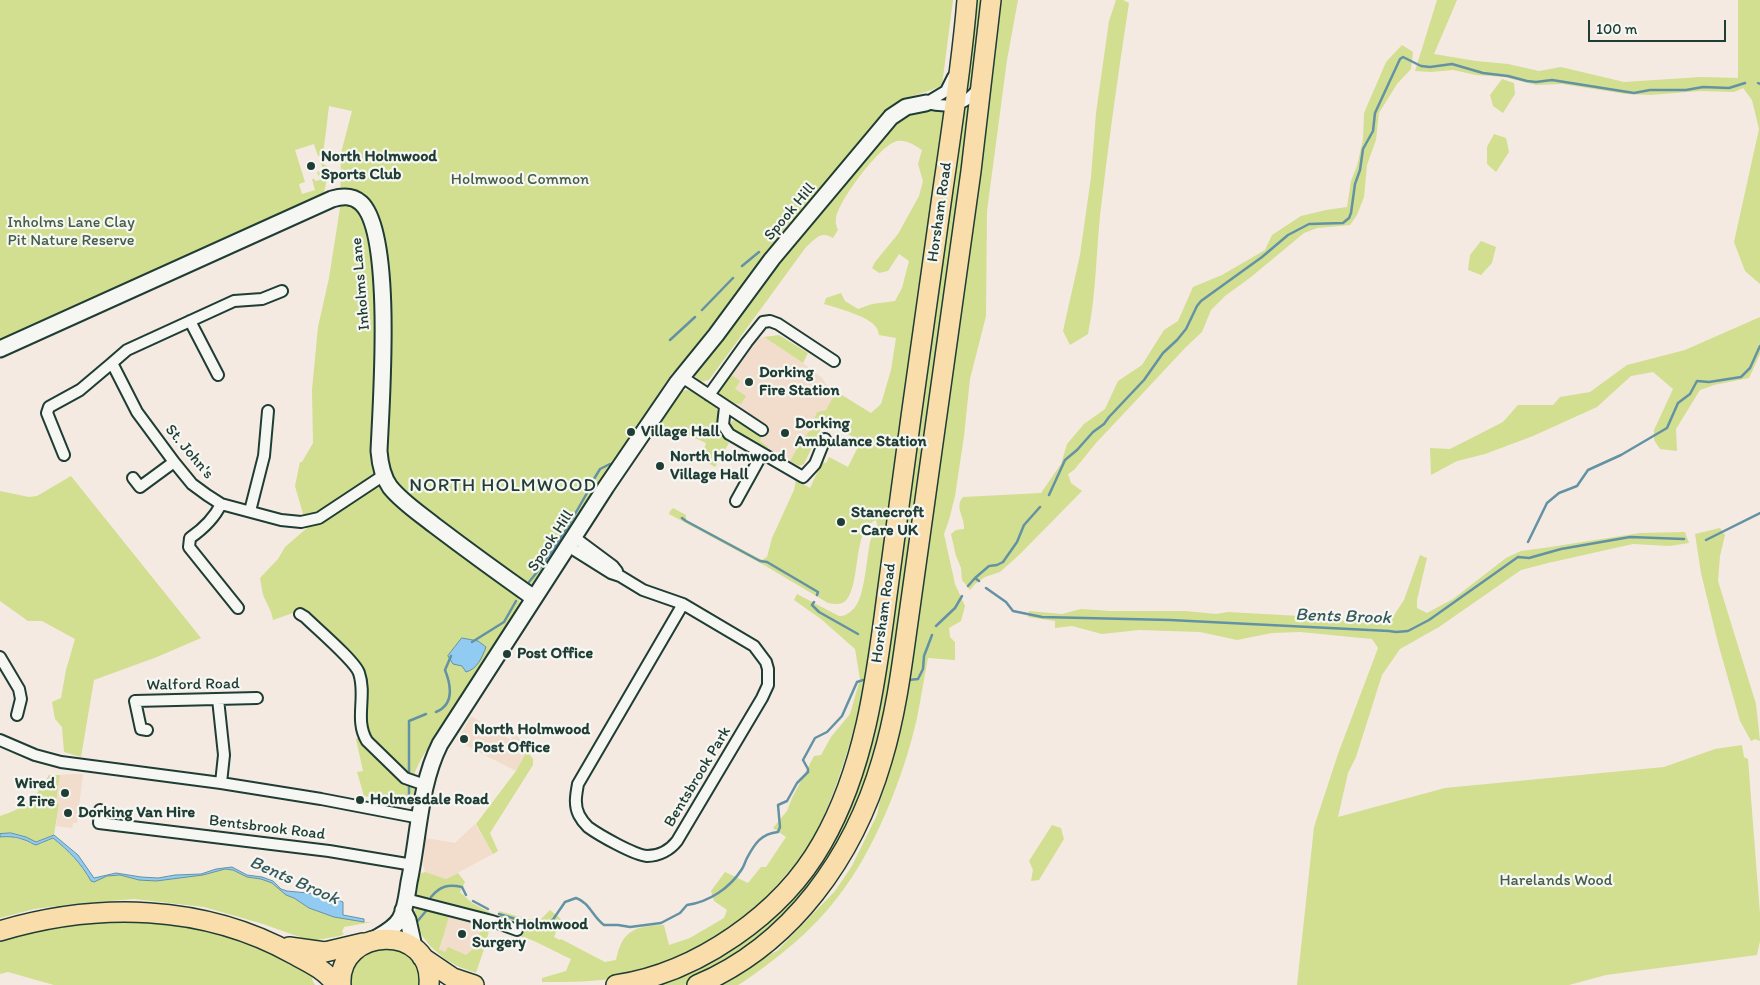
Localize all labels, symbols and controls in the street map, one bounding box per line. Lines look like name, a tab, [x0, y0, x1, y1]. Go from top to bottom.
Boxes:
scale bar	[1590, 10, 1728, 42]
text: 100 m	[1596, 20, 1637, 38]
place label: North Holmwood Sports Club	[321, 147, 437, 185]
marker: North Holmwood Sports Club	[305, 160, 317, 172]
street label: Horsham Road	[923, 161, 957, 263]
park label: Holmwood Common	[451, 170, 589, 190]
street label: Spook Hill	[760, 179, 820, 245]
park label: Inholms Lane Clay Pit Nature Reserve	[7, 213, 135, 251]
street label: Inholms Lane	[347, 237, 375, 331]
place label: Dorking Fire Station	[759, 363, 839, 401]
marker: Dorking Fire Station	[743, 376, 755, 388]
place label: Dorking Ambulance Station	[795, 414, 927, 452]
street label: St. John's	[161, 421, 217, 483]
place label: Village Hall	[641, 422, 719, 442]
marker: Village Hall	[625, 426, 637, 438]
marker: Dorking Ambulance Station	[779, 427, 791, 439]
place label: North Holmwood Village Hall	[670, 447, 786, 485]
marker: North Holmwood Village Hall	[654, 460, 666, 472]
district label: NORTH HOLMWOOD	[407, 475, 599, 497]
place label: Stanecroft - Care UK	[851, 503, 924, 541]
street label: Spook Hill	[524, 507, 578, 575]
marker: Stanecroft - Care UK	[835, 516, 847, 528]
street label: Horsham Road	[867, 562, 901, 664]
water label: Bents Brook	[1295, 605, 1391, 629]
place label: Post Office	[517, 644, 593, 664]
marker: Post Office	[501, 648, 513, 660]
street label: Walford Road	[146, 675, 240, 695]
place label: North Holmwood Post Office	[474, 720, 590, 758]
street label: Bentsbrook Park	[660, 723, 736, 831]
marker: North Holmwood Post Office	[458, 733, 470, 745]
place label: Wired 2 Fire	[15, 774, 55, 812]
marker: Wired 2 Fire	[59, 787, 71, 799]
place label: Holmesdale Road	[370, 790, 489, 810]
marker: Holmesdale Road	[354, 794, 366, 806]
place label: Dorking Van Hire	[78, 803, 195, 823]
marker: Dorking Van Hire	[62, 807, 74, 819]
street label: Bentsbrook Road	[208, 811, 326, 845]
water label: Bents Brook	[246, 852, 342, 910]
park label: Harelands Wood	[1499, 871, 1613, 891]
place label: North Holmwood Surgery	[472, 915, 588, 953]
marker: North Holmwood Surgery	[456, 928, 468, 940]

